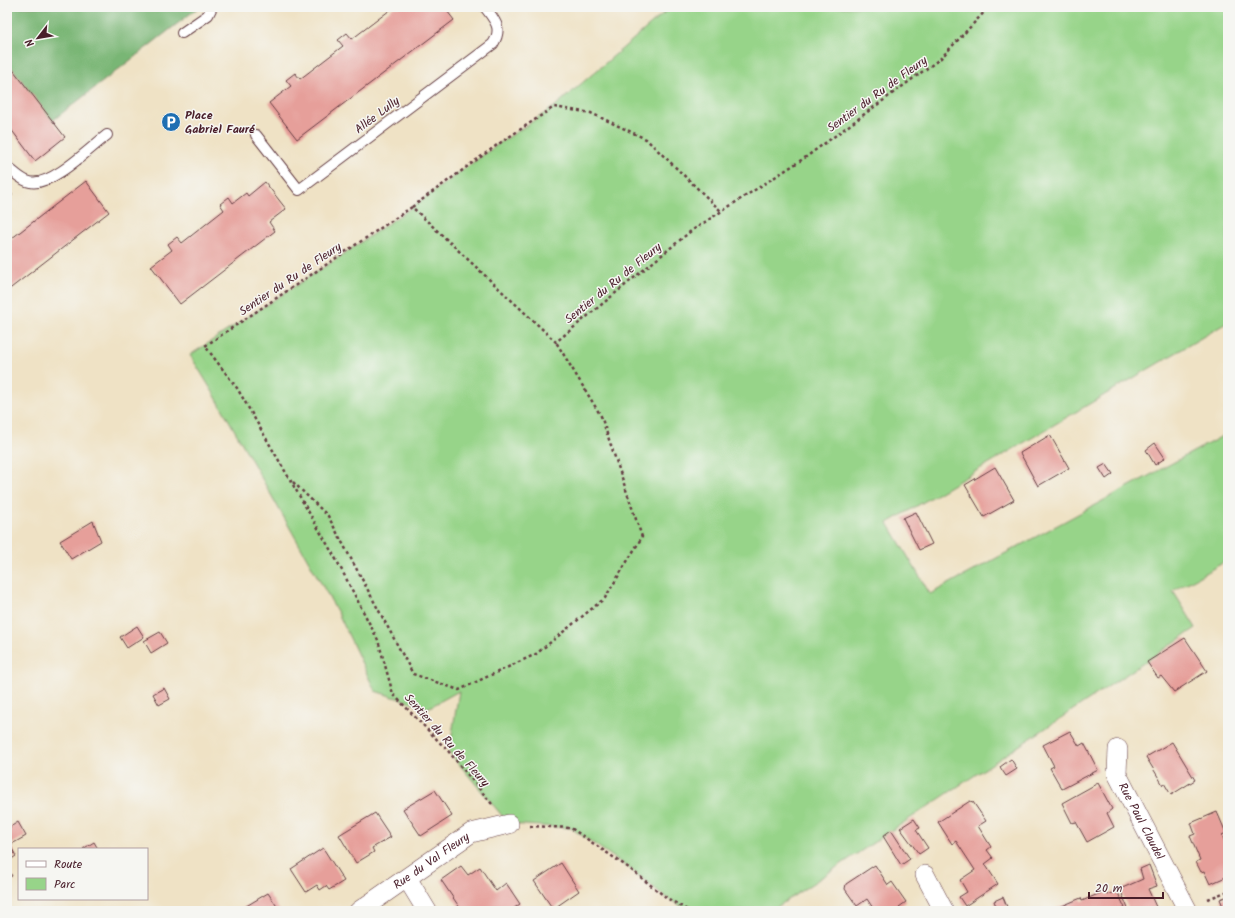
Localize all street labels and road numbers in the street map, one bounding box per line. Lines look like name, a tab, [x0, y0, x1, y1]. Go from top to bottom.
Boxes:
street label: Sentier du Ru de Fleury	[823, 51, 932, 137]
street label: Allée Lully	[351, 92, 404, 139]
street label: Sentier du Ru de Fleury	[235, 238, 346, 321]
street label: Sentier du Ru de Fleury	[561, 238, 666, 329]
street label: Sentier du Ru de Fleury	[399, 689, 494, 792]
street label: Rue Paul Claudel	[1113, 779, 1169, 863]
street label: Rue du Val Fleury	[389, 828, 474, 894]

